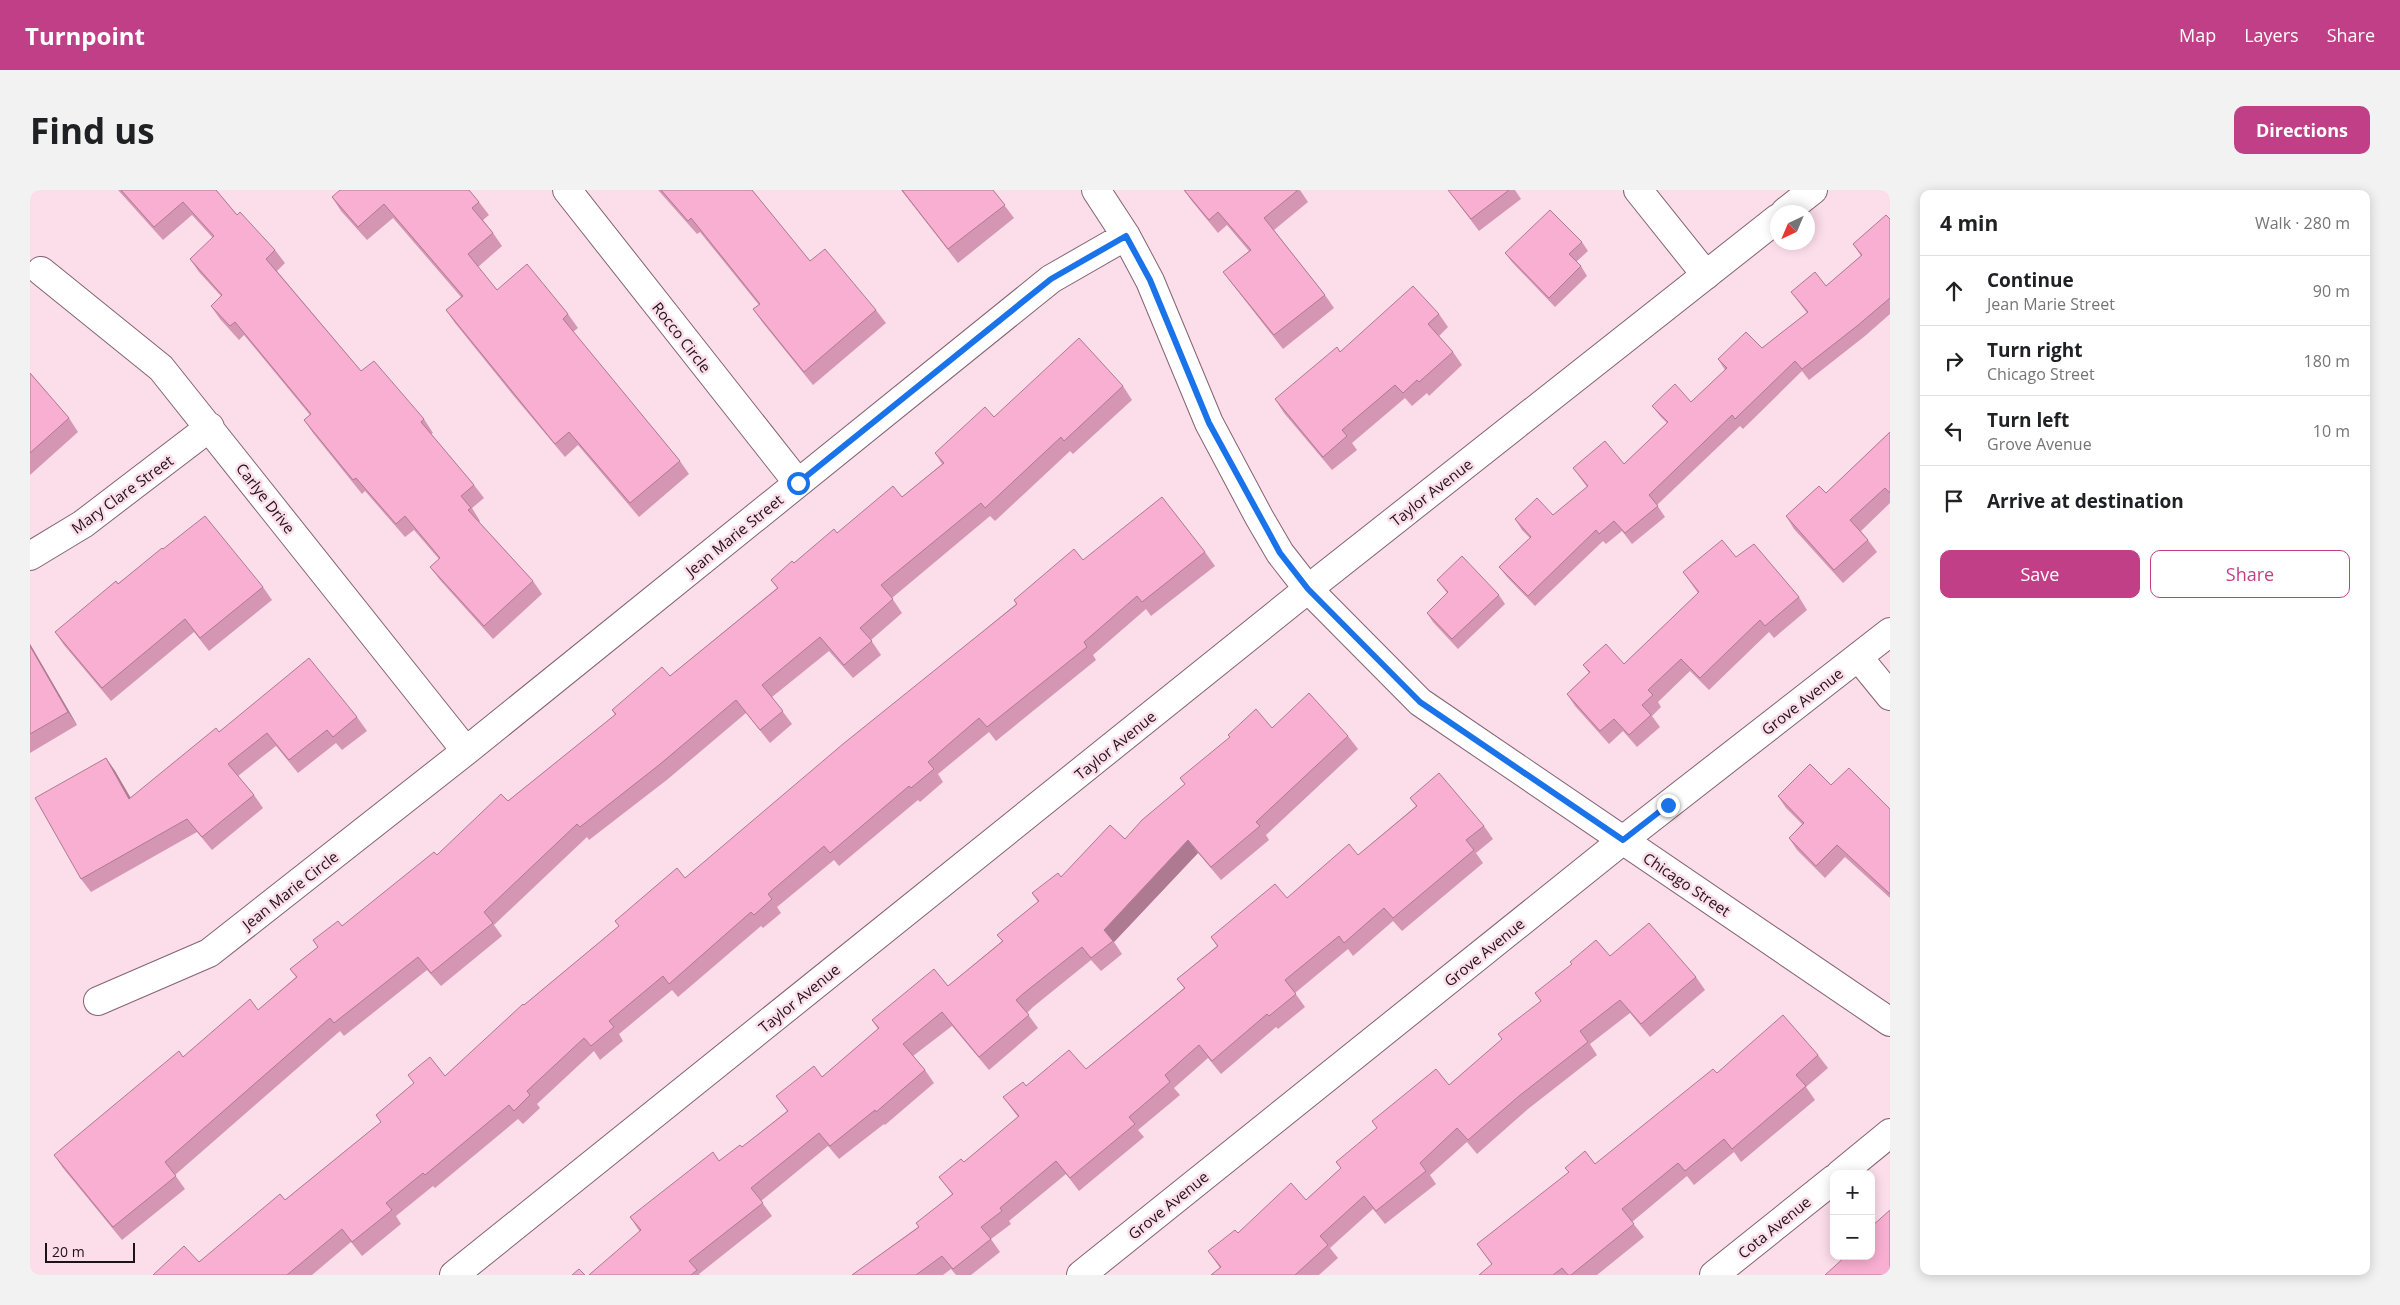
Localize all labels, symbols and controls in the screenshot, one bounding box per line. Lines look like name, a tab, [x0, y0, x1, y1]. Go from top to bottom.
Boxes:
text: Turnpoint	[25, 19, 145, 52]
text: Map	[2179, 23, 2216, 47]
text: Layers	[2244, 23, 2299, 47]
text: Share	[2327, 23, 2375, 47]
button: Directions	[2234, 106, 2370, 154]
text: Find us	[30, 107, 155, 154]
north arrow	[1770, 205, 1815, 250]
text: 4 min	[1940, 209, 1998, 237]
text: Walk · 280 m	[2255, 212, 2350, 234]
text: Continue	[1987, 267, 2074, 293]
icon: ahead	[1940, 277, 1968, 305]
text: 90 m	[2313, 280, 2350, 302]
text: Jean Marie Street	[1987, 293, 2115, 315]
street label: Rocco Circle	[648, 298, 716, 376]
text: Turn right	[1987, 337, 2082, 363]
icon: right	[1940, 347, 1968, 375]
text: 180 m	[2304, 350, 2350, 372]
text: Chicago Street	[1987, 363, 2095, 385]
text: Turn left	[1987, 407, 2069, 433]
icon: left	[1940, 417, 1968, 445]
text: 10 m	[2313, 420, 2350, 442]
text: Grove Avenue	[1987, 433, 2092, 455]
street label: Mary Clare Street	[67, 450, 177, 538]
street label: Taylor Avenue	[1386, 454, 1476, 530]
street label: Carlye Drive	[232, 459, 300, 537]
route start	[787, 472, 810, 495]
icon: arrive	[1940, 487, 1968, 515]
text: Arrive at destination	[1987, 488, 2184, 514]
street label: Jean Marie Street	[680, 490, 787, 582]
button: Save	[1940, 550, 2140, 598]
button: Share	[2150, 550, 2350, 598]
street label: Grove Avenue	[1757, 663, 1847, 739]
street label: Taylor Avenue	[1070, 706, 1160, 784]
route end	[1657, 794, 1680, 817]
street label: Jean Marie Circle	[236, 846, 342, 935]
street label: Chicago Street	[1640, 847, 1734, 921]
street label: Grove Avenue	[1440, 913, 1528, 991]
street label: Taylor Avenue	[754, 959, 844, 1037]
street label: Grove Avenue	[1124, 1166, 1212, 1244]
map controls	[1830, 1170, 1875, 1260]
button: +	[1830, 1170, 1875, 1215]
street label: Cota Avenue	[1733, 1191, 1815, 1263]
button: −	[1830, 1215, 1875, 1260]
scale bar	[45, 1240, 135, 1263]
text: 20 m	[52, 1242, 85, 1261]

